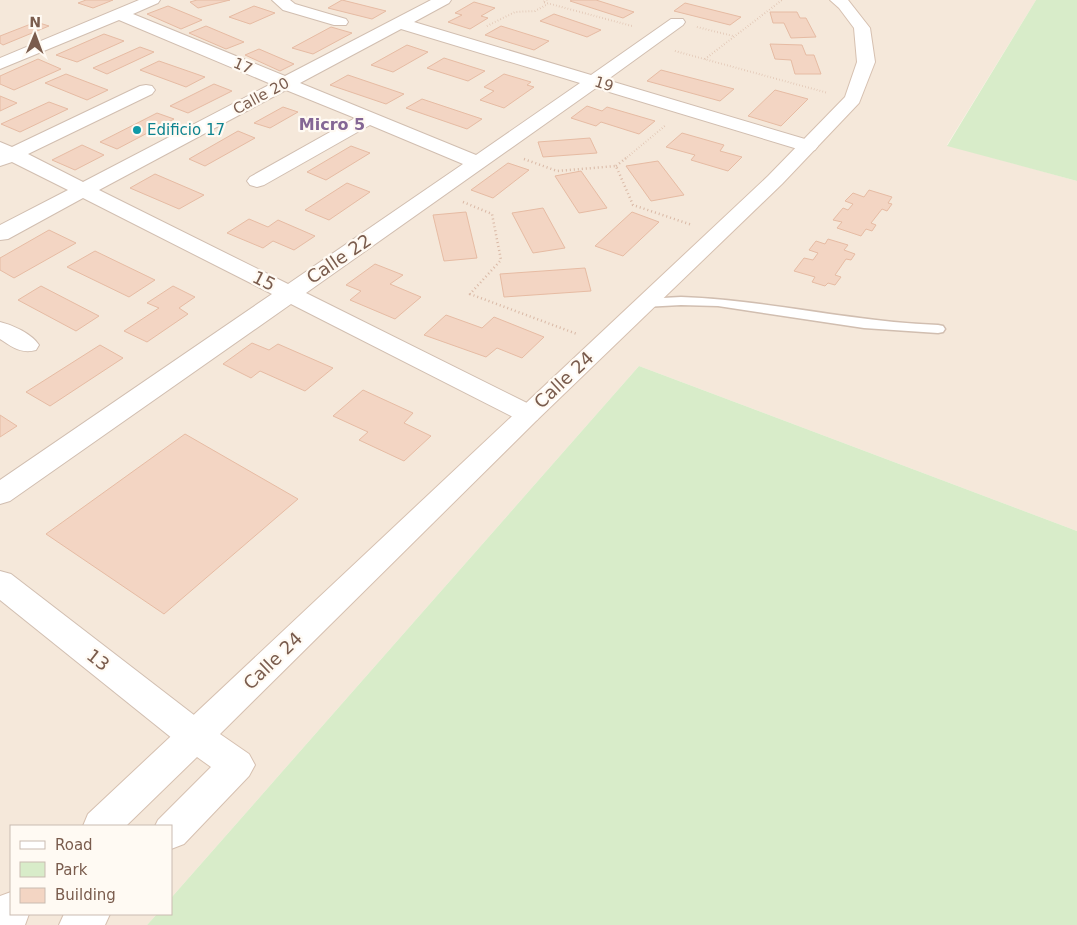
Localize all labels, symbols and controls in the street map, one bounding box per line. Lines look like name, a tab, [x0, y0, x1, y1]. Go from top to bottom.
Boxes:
north arrow	[10, 10, 60, 60]
text: N	[29, 14, 41, 30]
street label: 17	[231, 54, 255, 78]
street label: 19	[592, 73, 616, 95]
street label: Calle 20	[230, 74, 292, 118]
district label: Micro 5	[299, 115, 365, 134]
place label: Edificio 17	[147, 121, 225, 139]
marker: Edificio 17	[131, 124, 143, 136]
street label: Calle 22	[302, 229, 375, 288]
street label: 15	[249, 266, 279, 295]
street label: Calle 24	[530, 347, 598, 412]
street label: Calle 24	[239, 628, 306, 694]
street label: 13	[83, 644, 114, 675]
legend	[10, 825, 172, 915]
text: Road	[55, 836, 93, 854]
text: Park	[55, 861, 88, 879]
text: Building	[55, 886, 116, 904]

